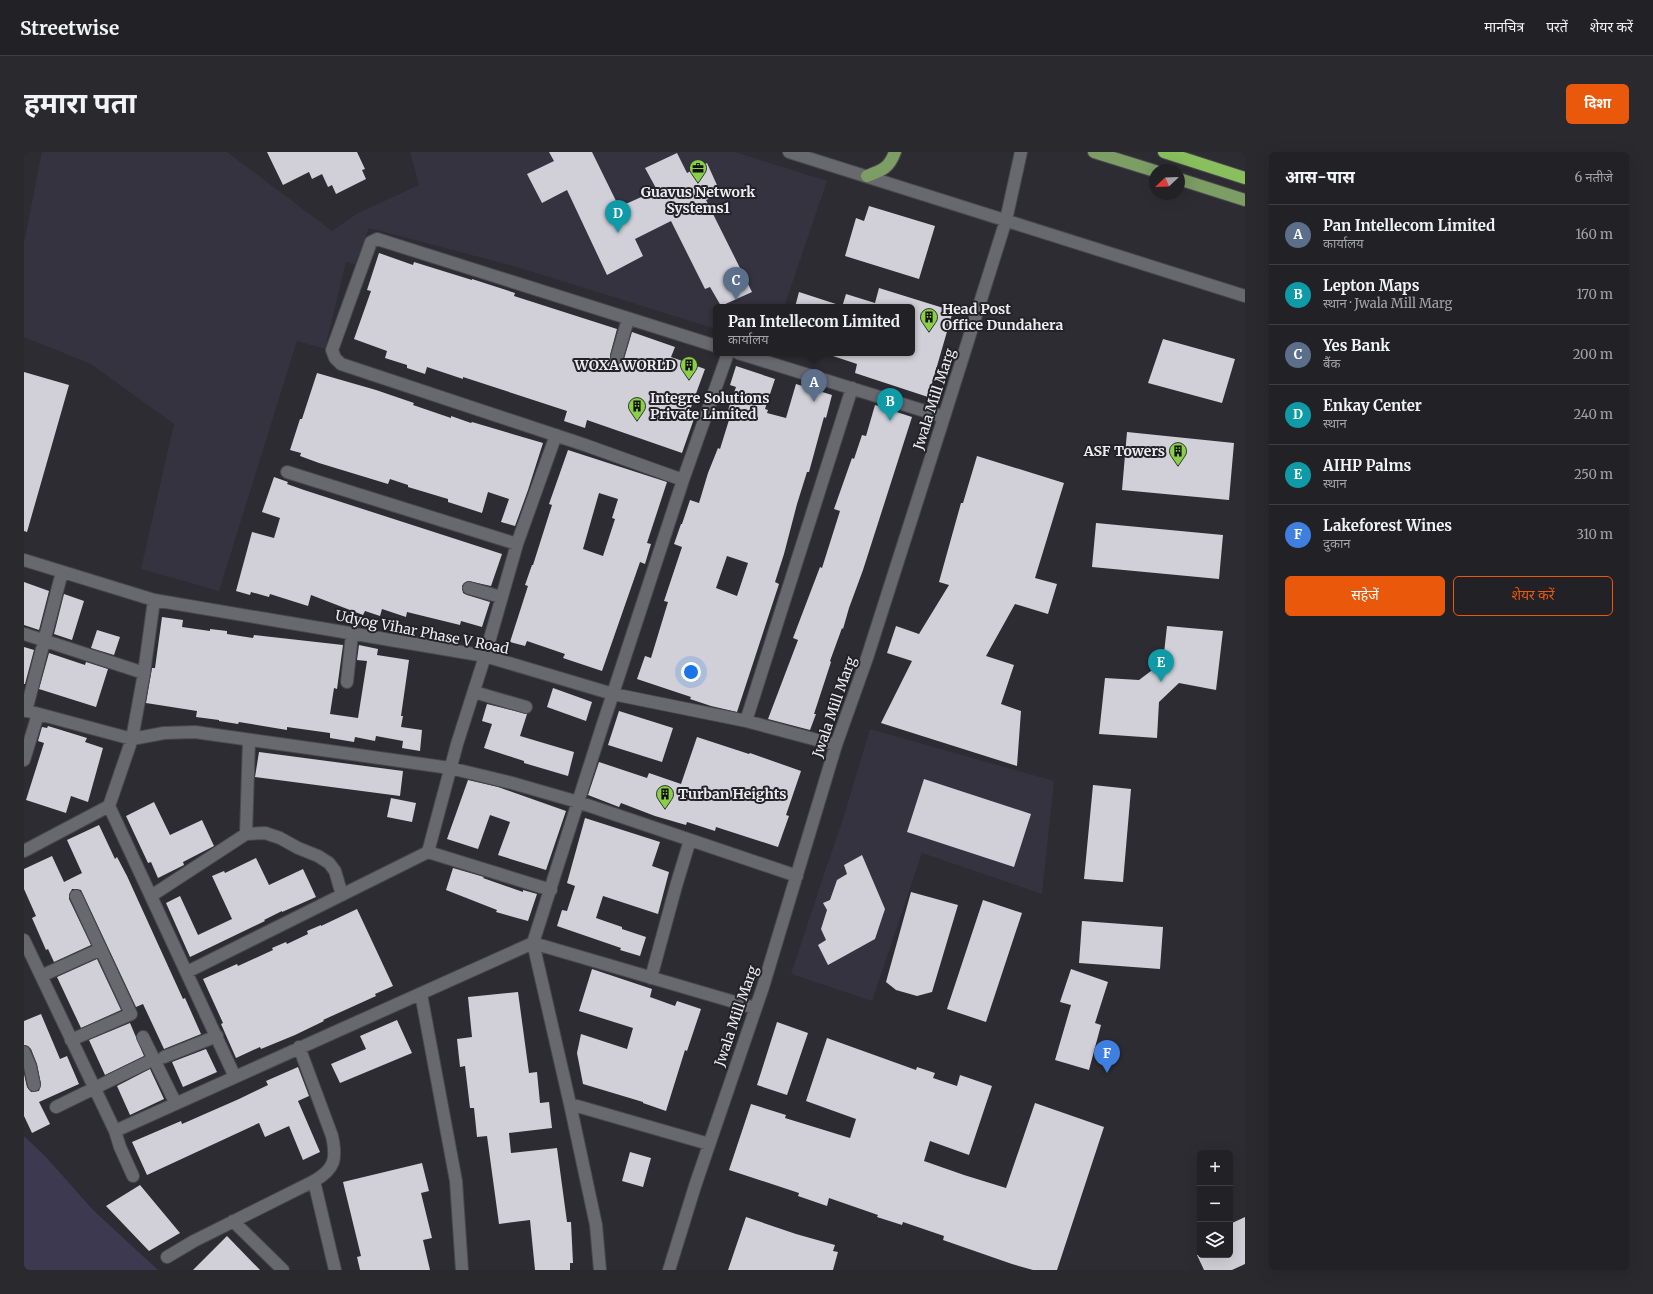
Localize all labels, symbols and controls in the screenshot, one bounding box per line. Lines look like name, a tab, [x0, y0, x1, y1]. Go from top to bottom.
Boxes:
text: Streetwise	[20, 16, 119, 40]
text: मानचित्र	[1484, 18, 1524, 36]
text: परतें	[1546, 18, 1568, 36]
text: शेयर करें	[1590, 18, 1633, 36]
button: दिशा	[1566, 84, 1629, 124]
text: हमारा पता	[24, 85, 136, 121]
office icon: Guavus Network Systems1	[688, 158, 708, 183]
north arrow	[1149, 164, 1185, 200]
text: आस-पास	[1285, 166, 1355, 188]
text: 6 नतीजे	[1574, 169, 1613, 186]
place label: Guavus Network Systems1	[641, 183, 756, 217]
pin: D	[605, 200, 631, 233]
text: Pan Intellecom Limited	[1323, 216, 1495, 235]
text: A	[1293, 226, 1303, 243]
text: 160 m	[1575, 226, 1613, 243]
text: कार्यालय	[1323, 235, 1364, 252]
pin: C	[723, 267, 749, 300]
text: Lepton Maps	[1323, 276, 1419, 295]
text: B	[1293, 286, 1303, 303]
text: 170 m	[1576, 286, 1613, 303]
text: स्थान · Jwala Mill Marg	[1323, 295, 1452, 312]
place label: Head Post Office Dundahera	[942, 300, 1063, 334]
popup	[713, 304, 915, 356]
building icon: Head Post Office Dundahera	[919, 307, 939, 332]
text: Pan Intellecom Limited	[728, 312, 900, 331]
text: कार्यालय	[728, 331, 769, 348]
text: Yes Bank	[1323, 336, 1390, 355]
street label: Jwala Mill Marg	[909, 346, 959, 453]
text: C	[1294, 346, 1302, 363]
text: 200 m	[1573, 346, 1613, 363]
building icon: WOXA WORLD	[679, 355, 699, 380]
text: बैंक	[1323, 355, 1340, 372]
place label: WOXA WORLD	[574, 356, 676, 374]
pin: A	[801, 369, 827, 402]
pin: B	[877, 388, 903, 421]
place label: Integre Solutions Private Limited	[650, 389, 769, 423]
building icon: Integre Solutions Private Limited	[627, 396, 647, 421]
text: Enkay Center	[1323, 396, 1422, 415]
text: D	[1293, 406, 1303, 423]
text: 240 m	[1573, 406, 1613, 423]
text: स्थान	[1323, 415, 1347, 432]
building icon: ASF Towers	[1168, 441, 1188, 466]
place label: ASF Towers	[1083, 442, 1165, 460]
text: AIHP Palms	[1323, 456, 1411, 475]
text: E	[1294, 466, 1302, 483]
text: 250 m	[1574, 466, 1613, 483]
text: स्थान	[1323, 475, 1347, 492]
text: Lakeforest Wines	[1323, 516, 1452, 535]
text: F	[1294, 526, 1302, 543]
text: 310 m	[1576, 526, 1613, 543]
text: दुकान	[1323, 535, 1350, 552]
button: सहेजें	[1285, 576, 1445, 616]
button: शेयर करें	[1453, 576, 1613, 616]
street label: Udyog Vihar Phase V Road	[334, 606, 511, 658]
pin: E	[1148, 649, 1174, 682]
street label: Jwala Mill Marg	[808, 654, 860, 761]
your location	[681, 662, 701, 682]
building icon: Turban Heights	[655, 784, 675, 809]
place label: Turban Heights	[678, 785, 787, 803]
street label: Jwala Mill Marg	[710, 963, 762, 1070]
pin: F	[1094, 1040, 1120, 1073]
map controls	[1197, 1150, 1233, 1258]
button: +	[1197, 1150, 1233, 1186]
button: −	[1197, 1186, 1233, 1222]
button: layers	[1197, 1222, 1233, 1258]

